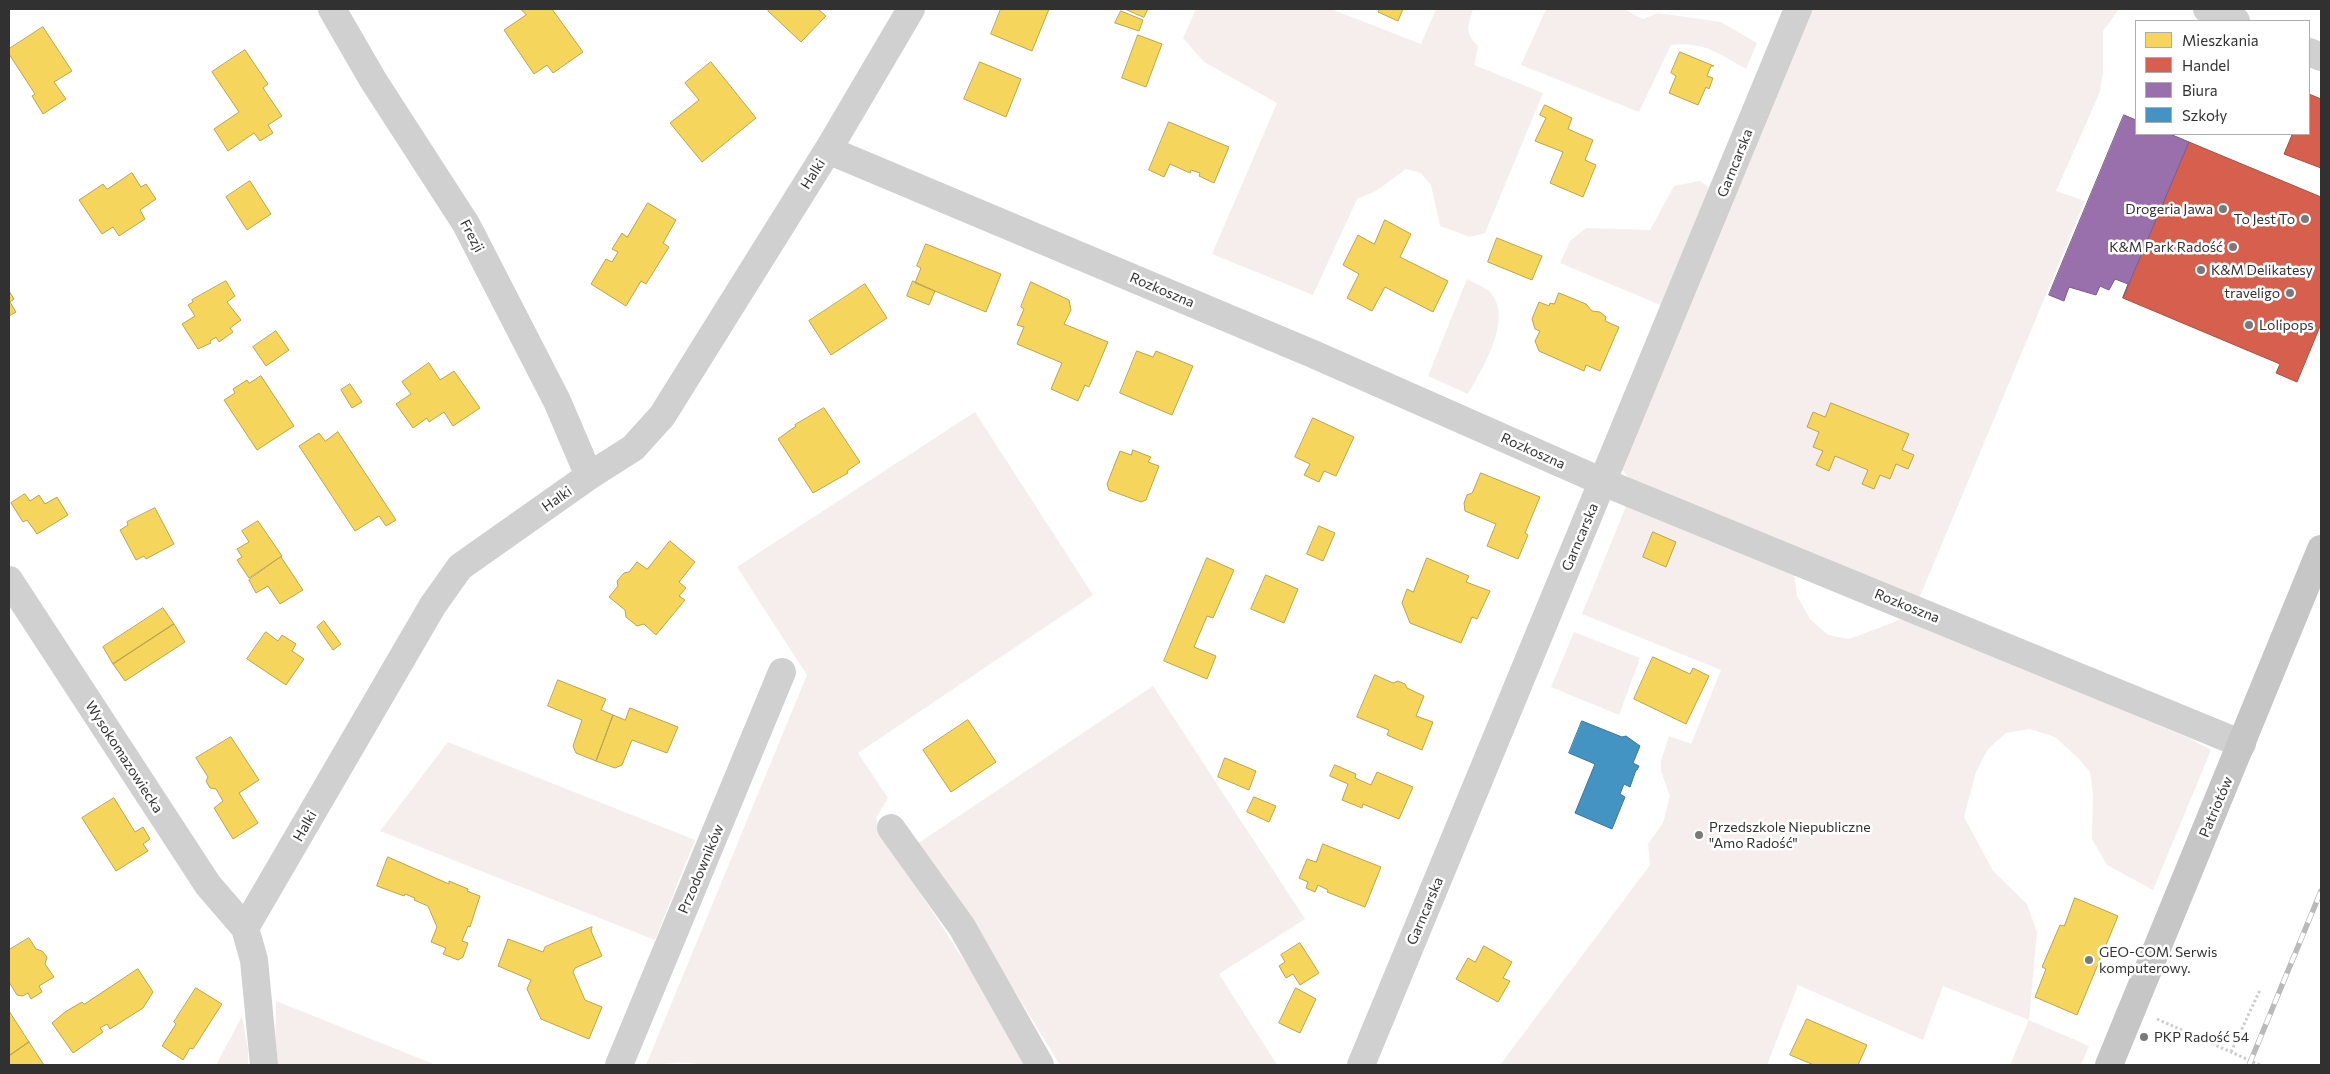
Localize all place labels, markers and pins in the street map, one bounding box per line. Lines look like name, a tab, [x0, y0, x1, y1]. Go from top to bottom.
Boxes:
place label: Drogeria Jawa	[2125, 201, 2213, 217]
marker: Drogeria Jawa	[2217, 203, 2229, 215]
place label: To Jest To	[2234, 211, 2295, 227]
marker: To Jest To	[2299, 213, 2311, 225]
place label: K&M Park Radość	[2109, 239, 2223, 255]
marker: K&M Park Radość	[2227, 241, 2239, 253]
place label: K&M Delikatesy	[2211, 262, 2313, 278]
marker: K&M Delikatesy	[2195, 264, 2207, 276]
place label: traveligo	[2224, 285, 2280, 301]
marker: traveligo	[2284, 287, 2296, 299]
place label: Lolipops	[2259, 317, 2314, 333]
marker: Lolipops	[2243, 319, 2255, 331]
place label: Przedszkole Niepubliczne "Amo Radość"	[1709, 819, 1871, 852]
marker: Przedszkole Niepubliczne "Amo Radość"	[1693, 829, 1705, 841]
place label: GEO-COM. Serwis komputerowy.	[2099, 944, 2217, 976]
marker: GEO-COM. Serwis komputerowy.	[2083, 954, 2095, 966]
place label: PKP Radość 54	[2154, 1029, 2249, 1045]
marker: PKP Radość 54	[2138, 1031, 2150, 1043]

